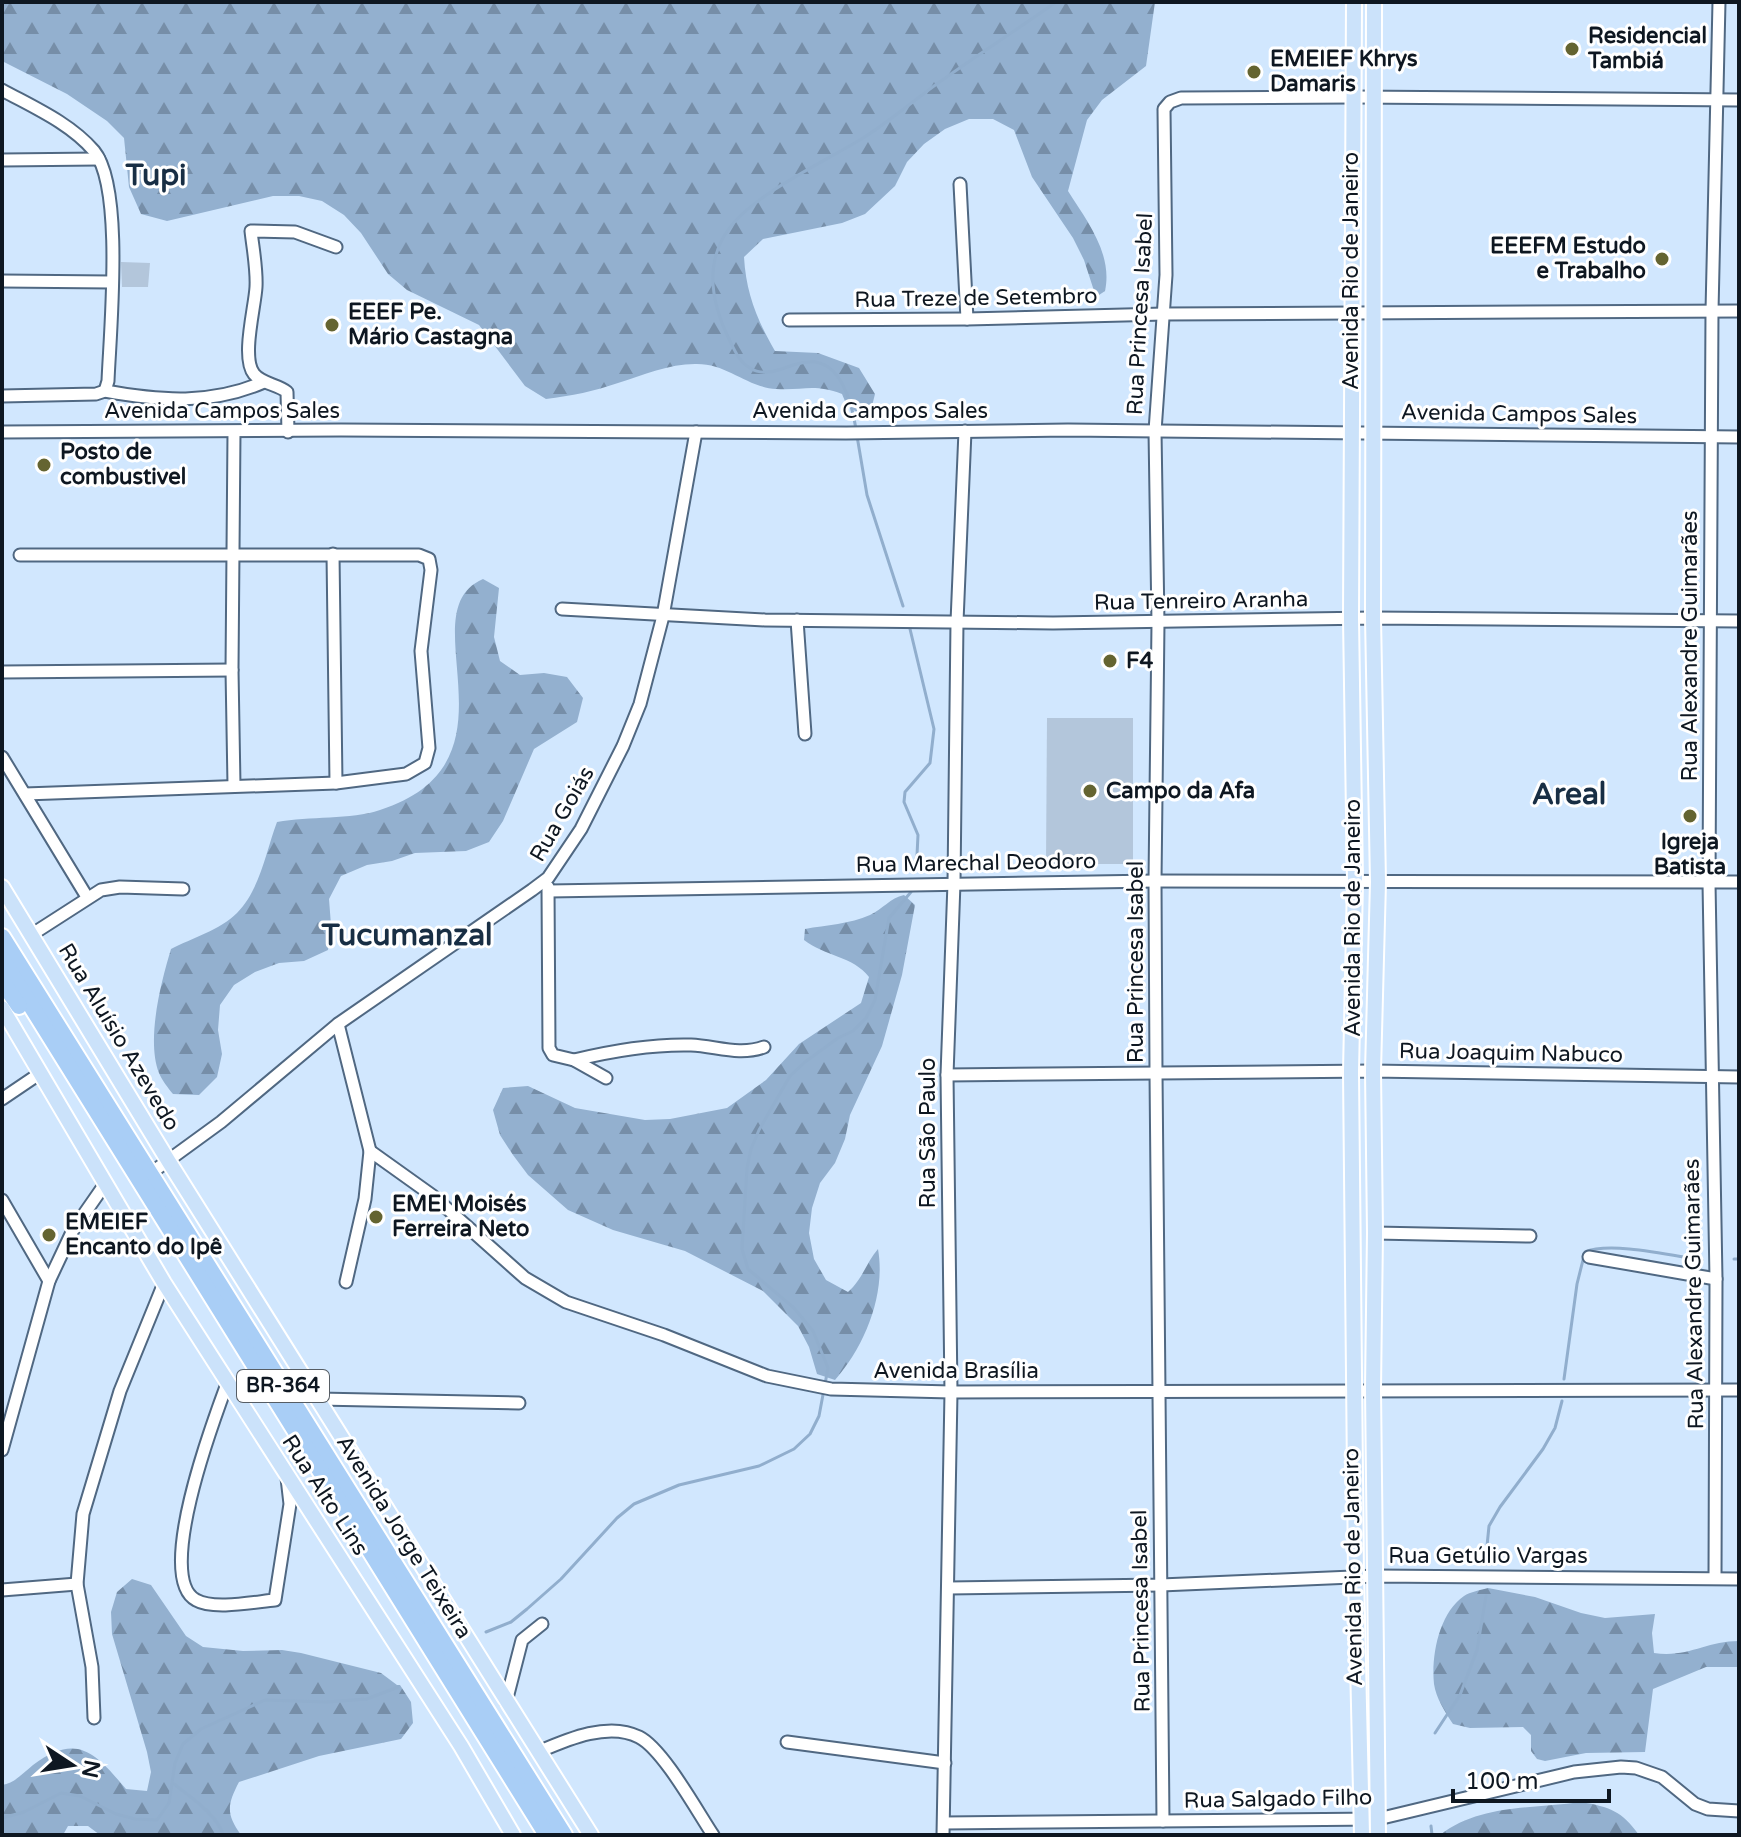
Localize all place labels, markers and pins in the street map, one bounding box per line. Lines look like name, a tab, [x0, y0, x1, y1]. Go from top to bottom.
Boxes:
place label: Residencial Tambiá	[1587, 23, 1707, 74]
marker: Residencial Tambiá	[1563, 40, 1581, 58]
place label: EMEIEF Khrys Damaris	[1270, 46, 1418, 97]
marker: EMEIEF Khrys Damaris	[1245, 63, 1263, 81]
place label: EEEFM Estudo e Trabalho	[1490, 233, 1646, 284]
marker: EEEFM Estudo e Trabalho	[1653, 250, 1671, 268]
place label: EEEF Pe. Mário Castagna	[348, 299, 513, 350]
marker: EEEF Pe. Mário Castagna	[323, 316, 341, 334]
place label: Posto de combustivel	[60, 439, 186, 490]
marker: Posto de combustivel	[35, 456, 53, 474]
place label: F4	[1126, 648, 1153, 674]
marker: F4	[1101, 652, 1119, 670]
place label: Campo da Afa	[1106, 778, 1255, 804]
marker: Campo da Afa	[1081, 782, 1099, 800]
marker: Igreja Batista	[1681, 807, 1699, 825]
place label: Igreja Batista	[1654, 829, 1726, 880]
place label: EMEI Moisés Ferreira Neto	[392, 1191, 529, 1242]
marker: EMEI Moisés Ferreira Neto	[367, 1208, 385, 1226]
place label: EMEIEF Encanto do Ipê	[65, 1209, 222, 1260]
marker: EMEIEF Encanto do Ipê	[40, 1226, 58, 1244]

